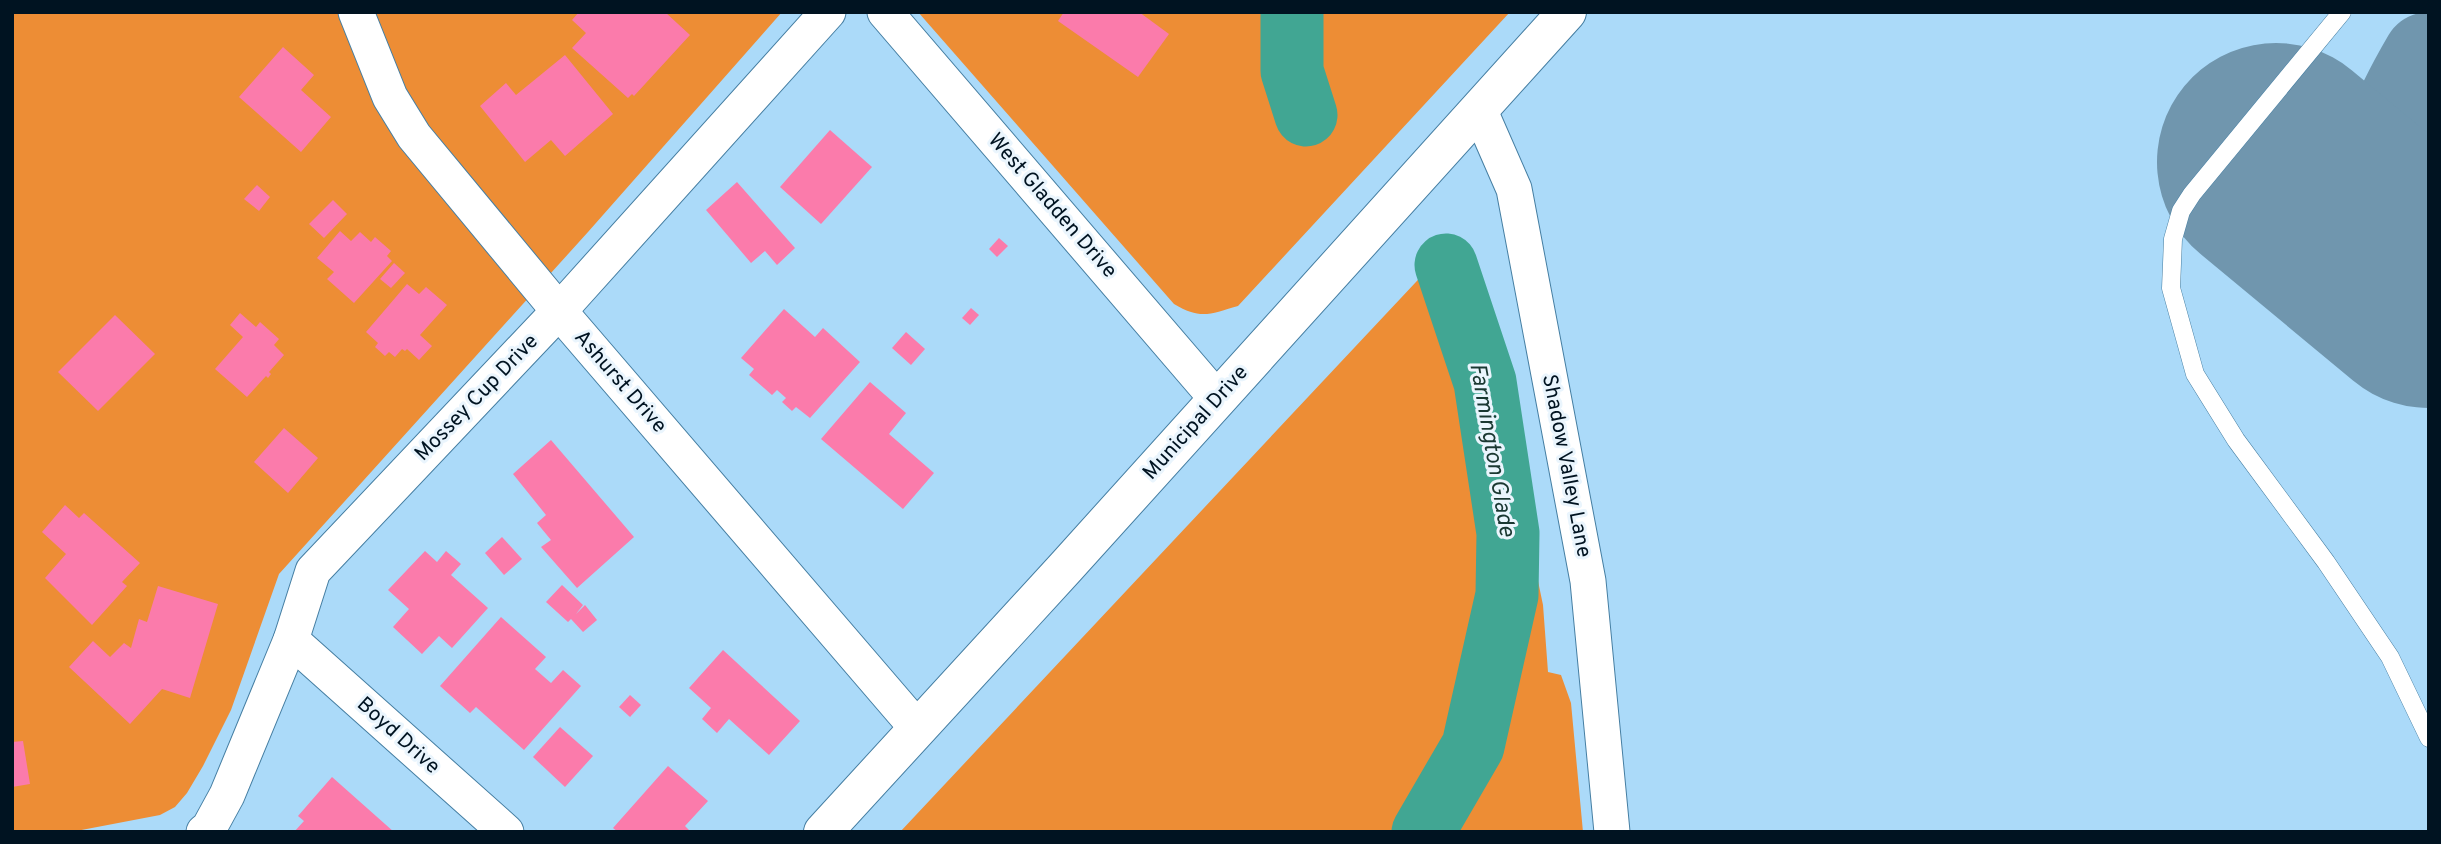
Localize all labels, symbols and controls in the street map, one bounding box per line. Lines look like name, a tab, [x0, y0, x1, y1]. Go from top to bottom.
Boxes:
street label: West Gladden Drive	[982, 128, 1122, 284]
street label: Ashurst Drive	[568, 325, 672, 439]
street label: Mossey Cup Drive	[409, 329, 545, 467]
street label: Municipal Drive	[1137, 360, 1255, 486]
water label: Farmington Glade	[1461, 361, 1521, 540]
street label: Shadow Valley Lane	[1535, 372, 1597, 560]
street label: Boyd Drive	[351, 691, 445, 781]

